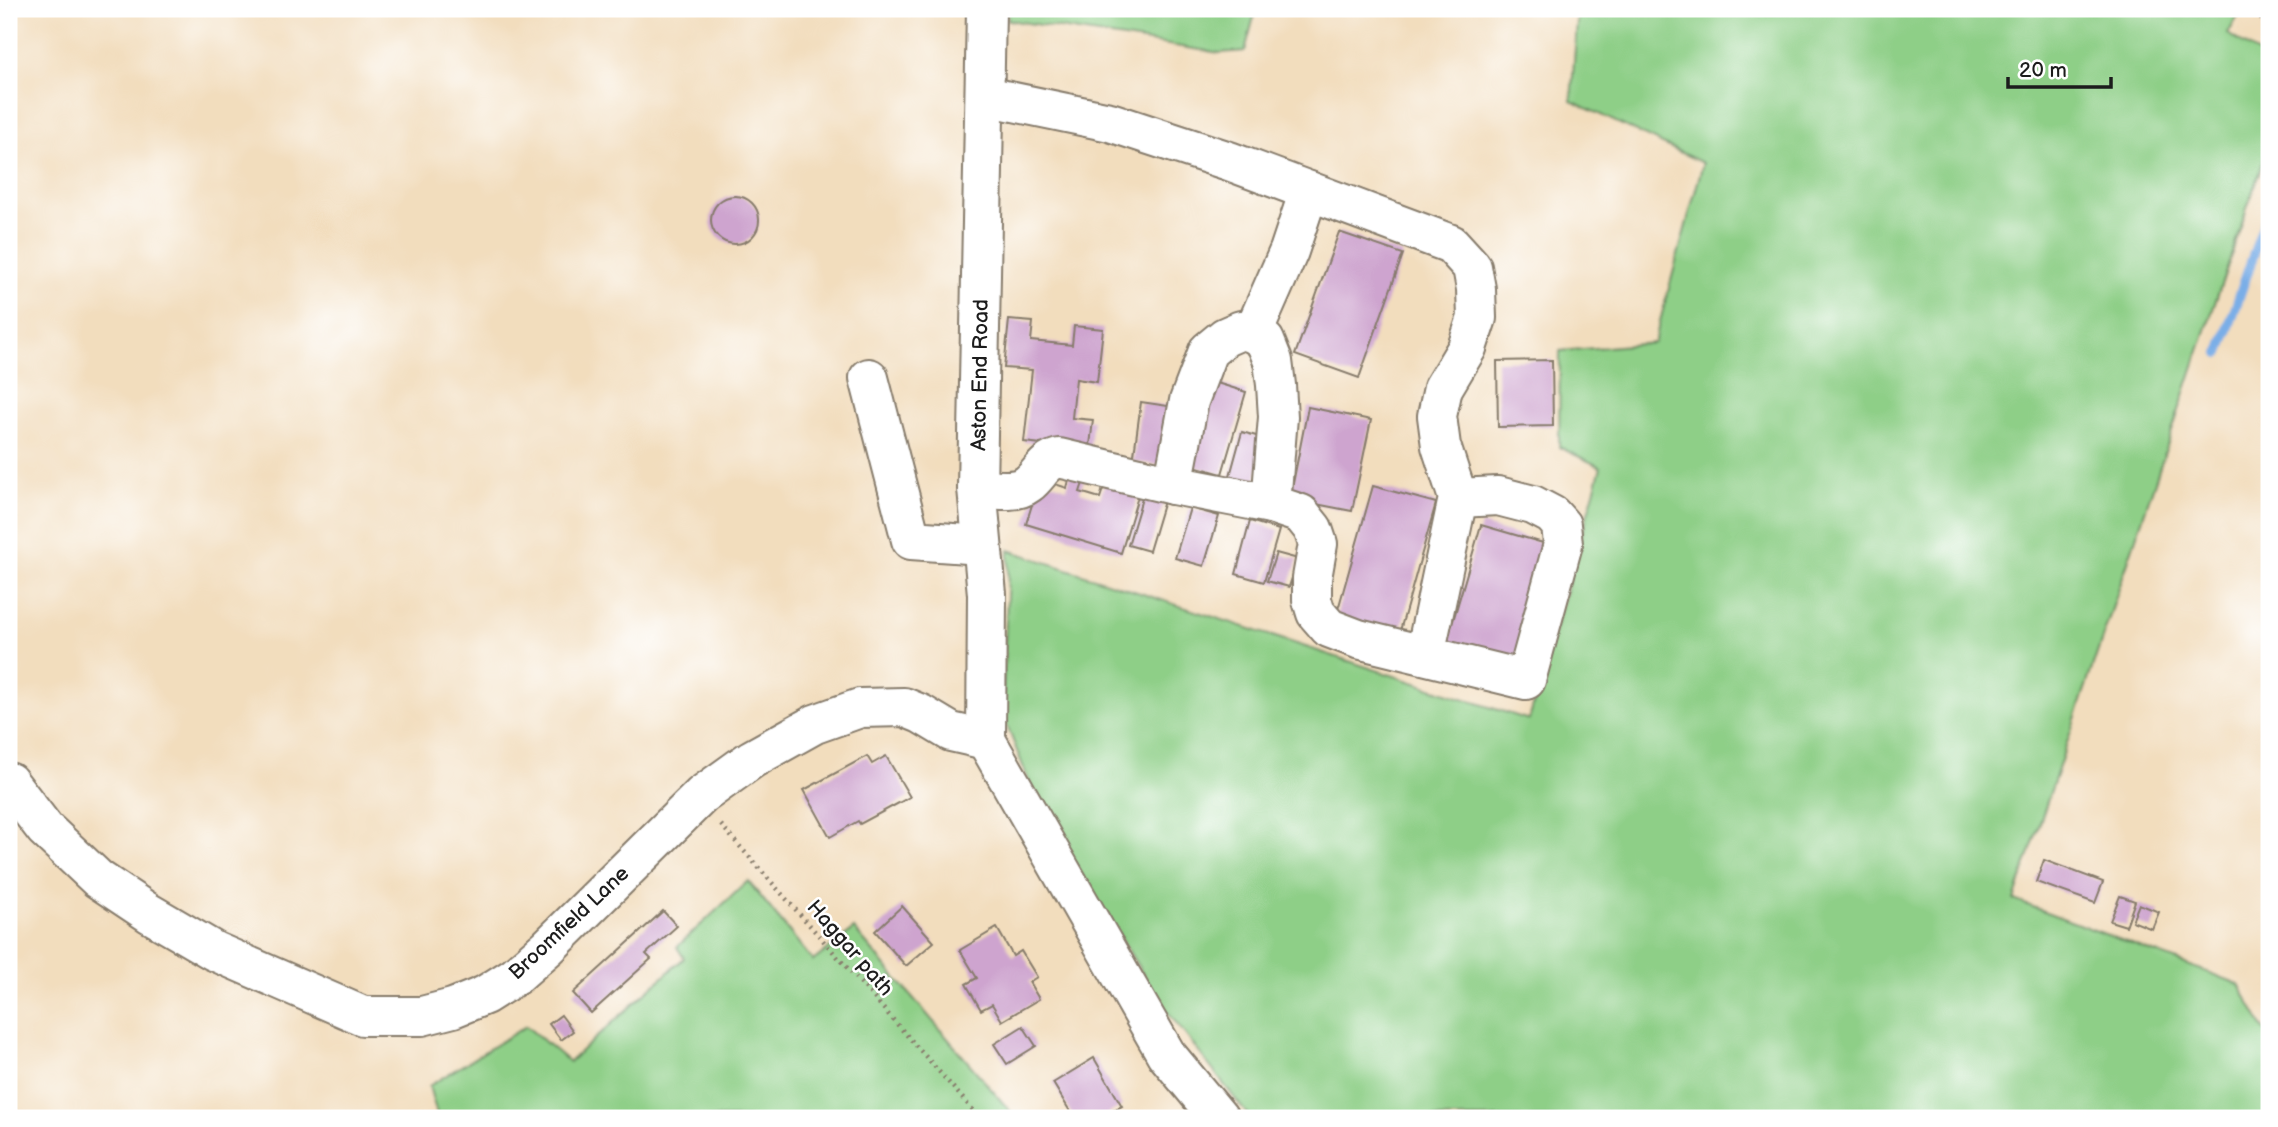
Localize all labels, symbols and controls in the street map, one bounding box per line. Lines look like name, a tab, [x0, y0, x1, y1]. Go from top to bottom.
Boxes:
scale bar	[2008, 46, 2112, 90]
text: 20 m	[2019, 58, 2067, 83]
street label: Aston End Road	[966, 299, 994, 451]
street label: Broomfield Lane	[504, 861, 634, 985]
street label: Haggar path	[802, 895, 898, 1001]

